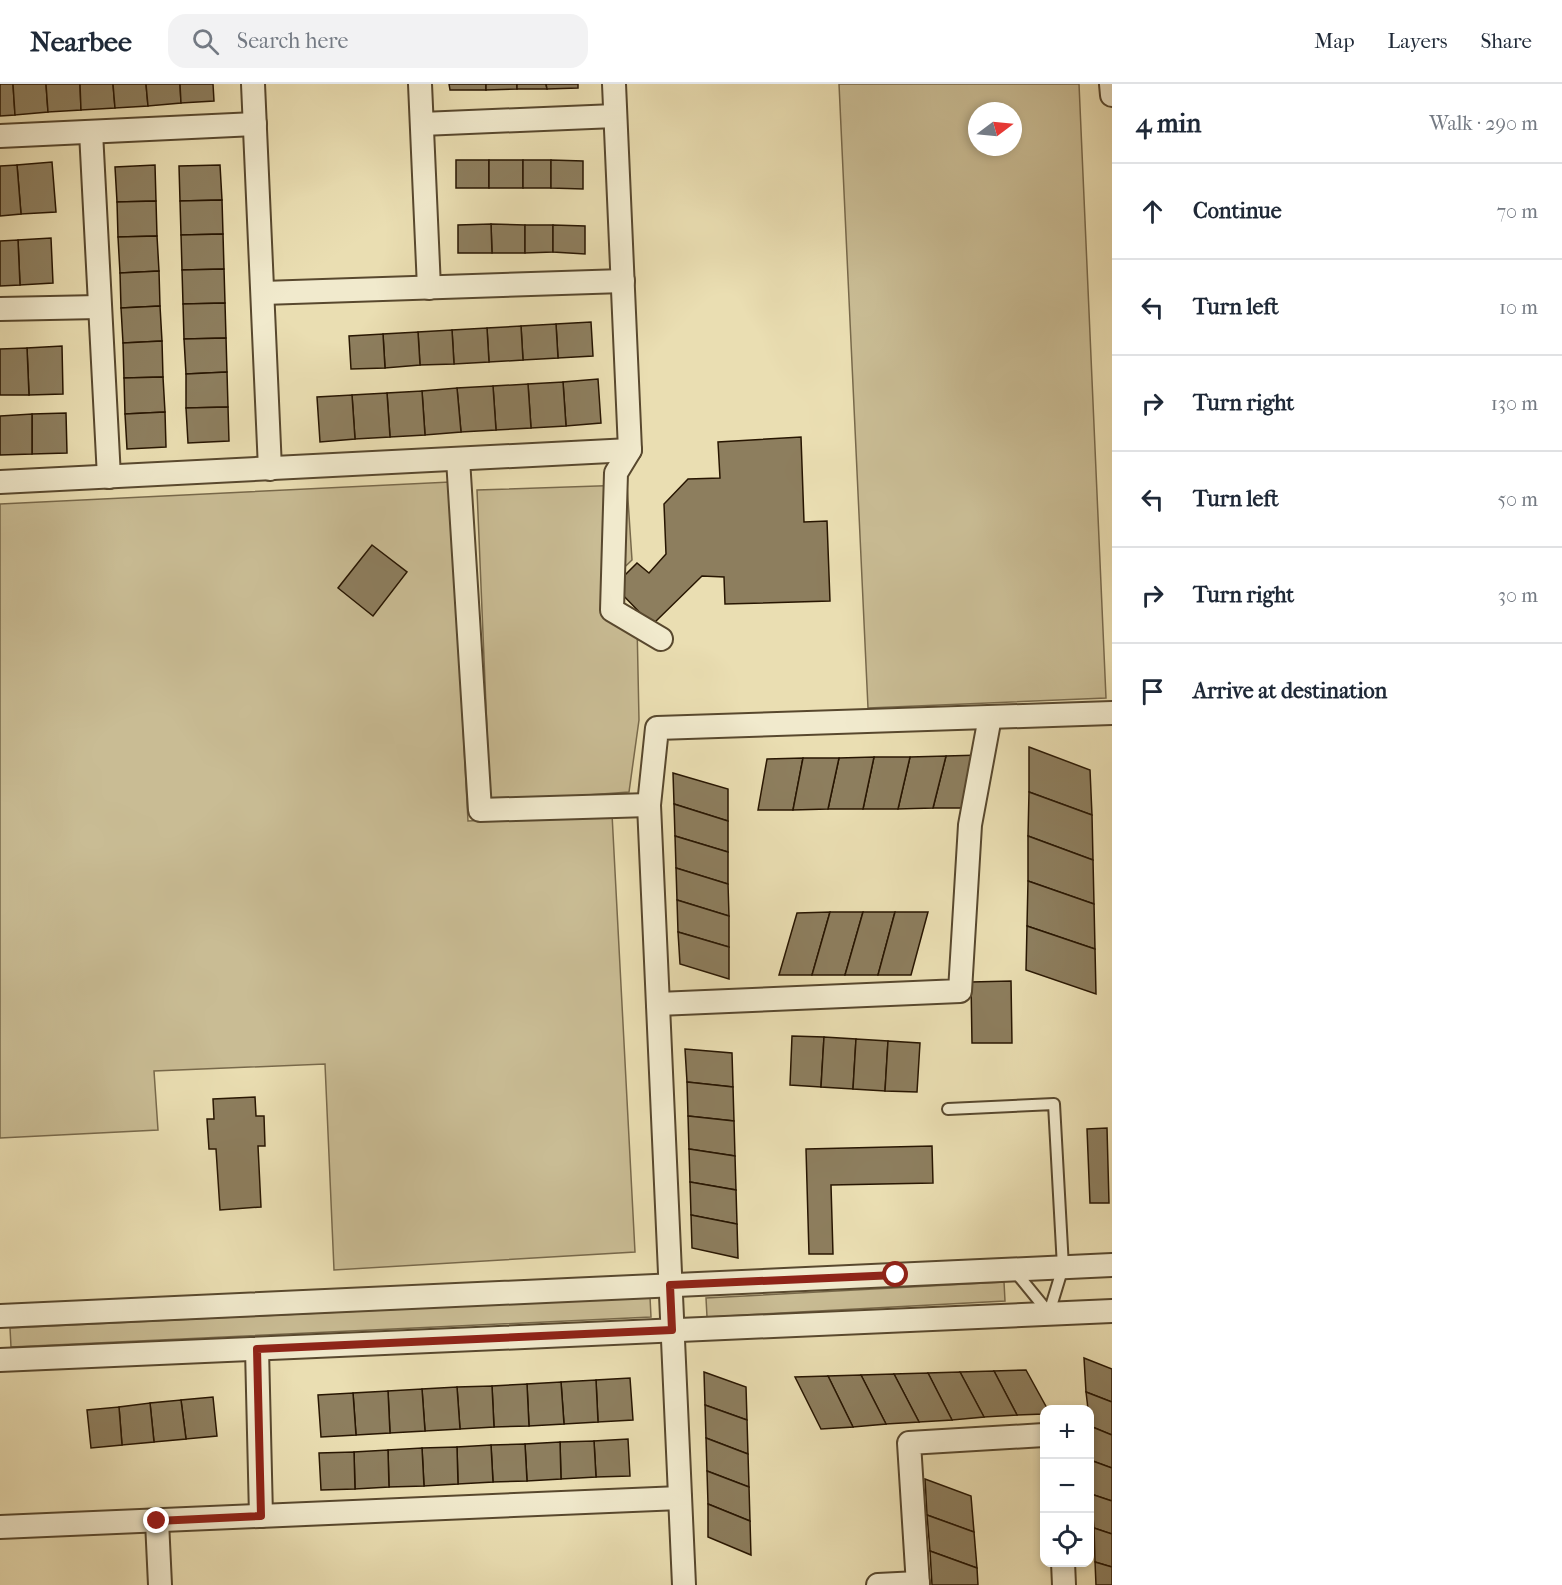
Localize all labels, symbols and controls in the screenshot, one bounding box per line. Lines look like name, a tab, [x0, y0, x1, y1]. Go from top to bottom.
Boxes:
search box	[168, 14, 588, 68]
text: Nearbee	[30, 25, 132, 58]
icon: search	[189, 25, 222, 58]
text: Search here	[237, 28, 348, 54]
text: Map	[1314, 29, 1355, 53]
text: Layers	[1388, 29, 1447, 53]
text: Share	[1480, 29, 1532, 53]
north arrow	[968, 102, 1022, 156]
text: 4 min	[1136, 108, 1201, 139]
text: Walk · 290 m	[1429, 112, 1538, 135]
icon: ahead	[1136, 195, 1169, 228]
text: Continue	[1193, 198, 1282, 224]
text: 70 m	[1496, 200, 1538, 223]
icon: left	[1136, 291, 1169, 324]
text: Turn left	[1193, 294, 1279, 320]
text: 10 m	[1499, 296, 1538, 319]
icon: right	[1136, 387, 1169, 420]
text: Turn right	[1193, 390, 1294, 416]
text: 130 m	[1491, 392, 1538, 415]
icon: left	[1136, 483, 1169, 516]
text: Turn left	[1193, 486, 1279, 512]
text: 50 m	[1497, 488, 1538, 511]
icon: right	[1136, 579, 1169, 612]
text: Turn right	[1193, 582, 1294, 608]
text: 30 m	[1498, 584, 1538, 607]
icon: arrive	[1136, 675, 1169, 708]
text: Arrive at destination	[1193, 678, 1387, 704]
route start	[882, 1261, 908, 1287]
map controls	[1040, 1405, 1094, 1567]
button: +	[1040, 1405, 1094, 1459]
button: −	[1040, 1459, 1094, 1513]
route end	[143, 1507, 169, 1533]
button: locate	[1040, 1513, 1094, 1567]

